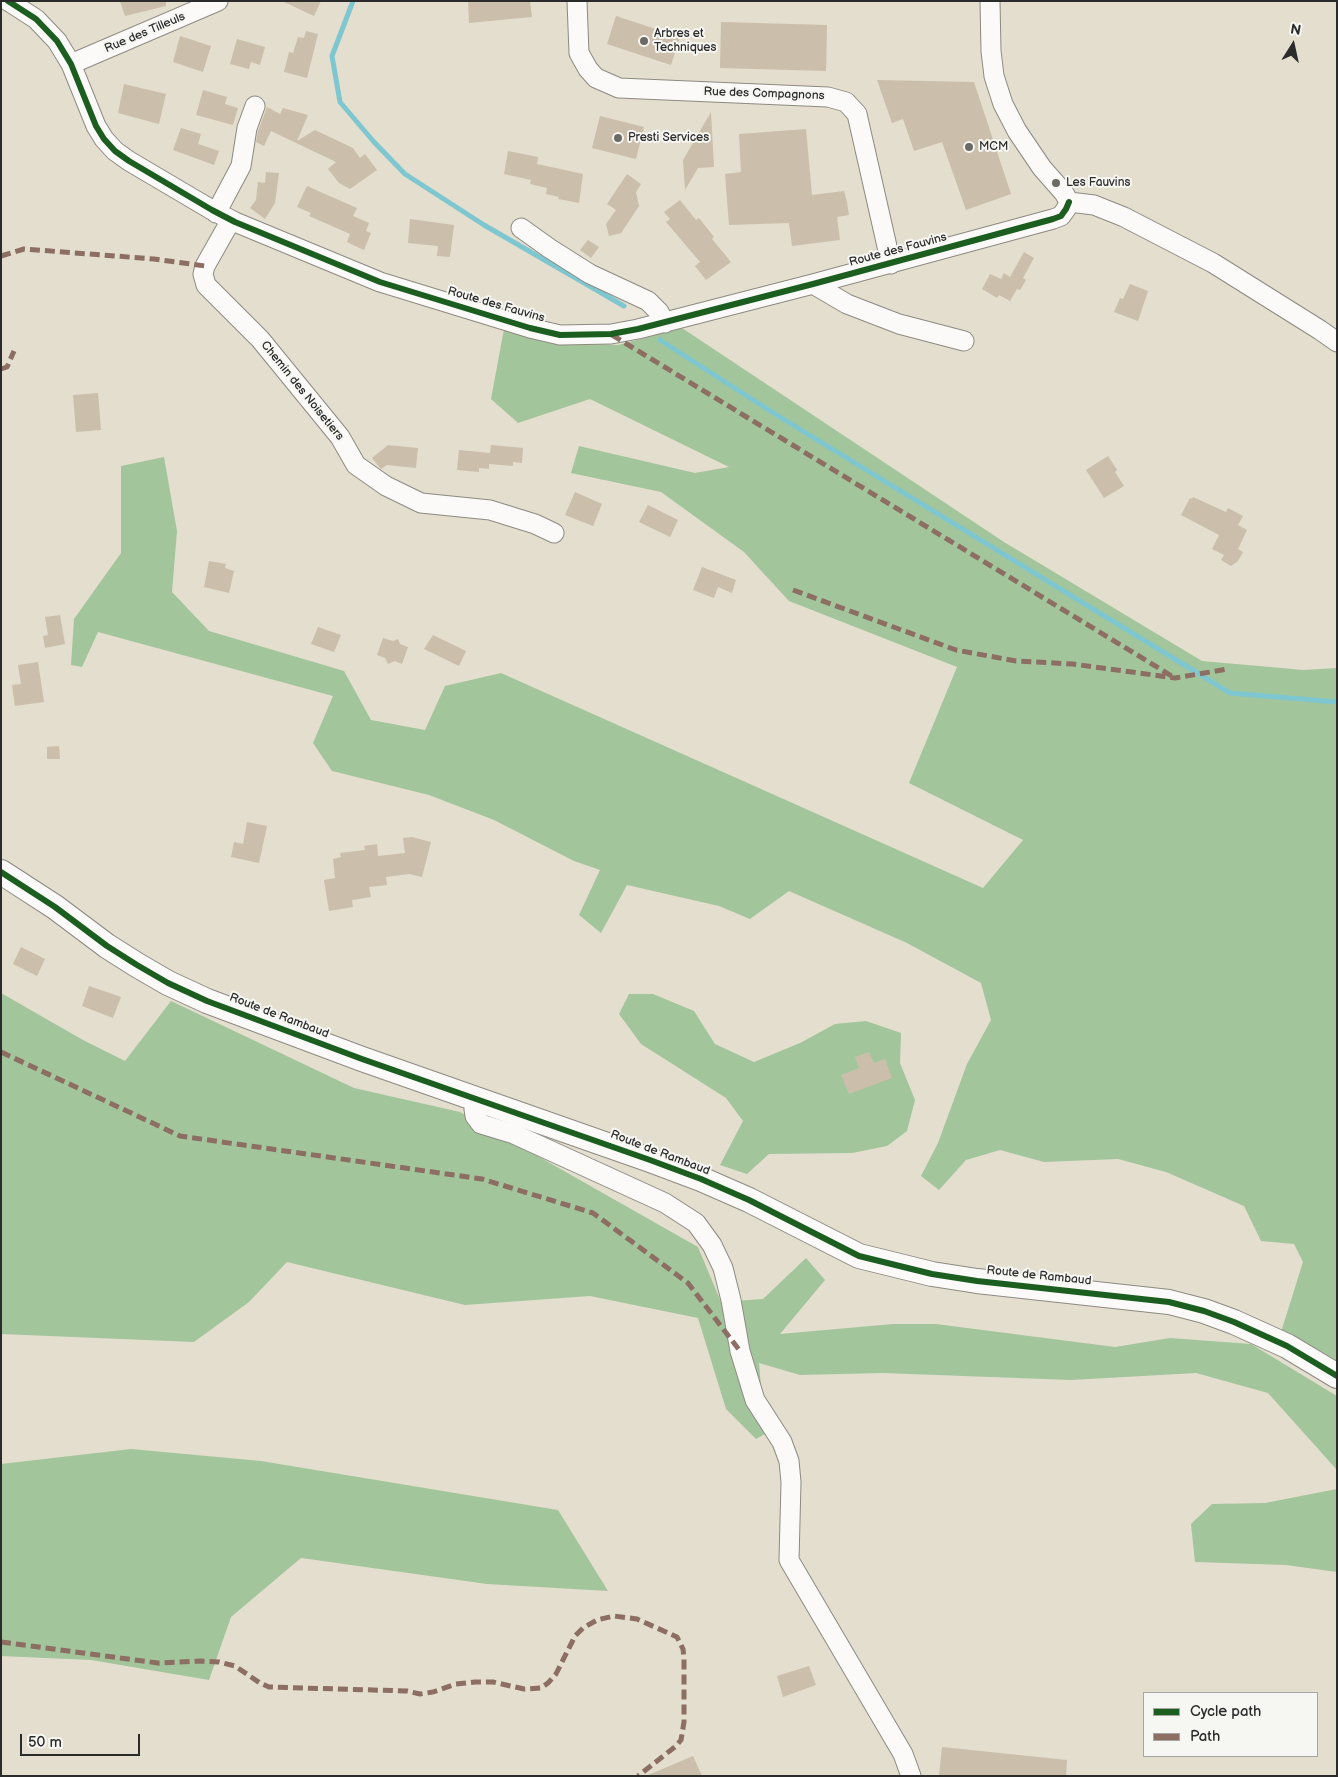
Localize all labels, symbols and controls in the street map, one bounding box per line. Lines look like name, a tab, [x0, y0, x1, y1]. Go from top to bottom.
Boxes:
street label: Rue des Tilleuls	[103, 10, 187, 56]
north arrow	[1268, 20, 1318, 70]
text: N	[1289, 20, 1302, 39]
place label: Arbres et Techniques	[654, 27, 716, 55]
marker: Arbres et Techniques	[638, 35, 650, 47]
street label: Rue des Compagnons	[703, 85, 825, 103]
place label: Presti Services	[628, 131, 709, 145]
marker: Presti Services	[612, 132, 624, 144]
place label: MCM	[979, 140, 1008, 154]
marker: MCM	[963, 141, 975, 153]
place label: Les Fauvins	[1066, 176, 1130, 190]
marker: Les Fauvins	[1050, 177, 1062, 189]
street label: Route des Fauvins	[848, 230, 948, 270]
street label: Route des Fauvins	[446, 284, 546, 326]
street label: Chemin des Noisetiers	[257, 338, 347, 444]
street label: Route de Rambaud	[227, 990, 331, 1042]
street label: Route de Rambaud	[608, 1127, 712, 1179]
street label: Route de Rambaud	[986, 1263, 1092, 1289]
legend	[1143, 1692, 1318, 1757]
text: Cycle path	[1190, 1702, 1261, 1721]
scale bar	[22, 1724, 142, 1756]
text: Path	[1190, 1727, 1220, 1746]
text: 50 m	[28, 1733, 62, 1752]

